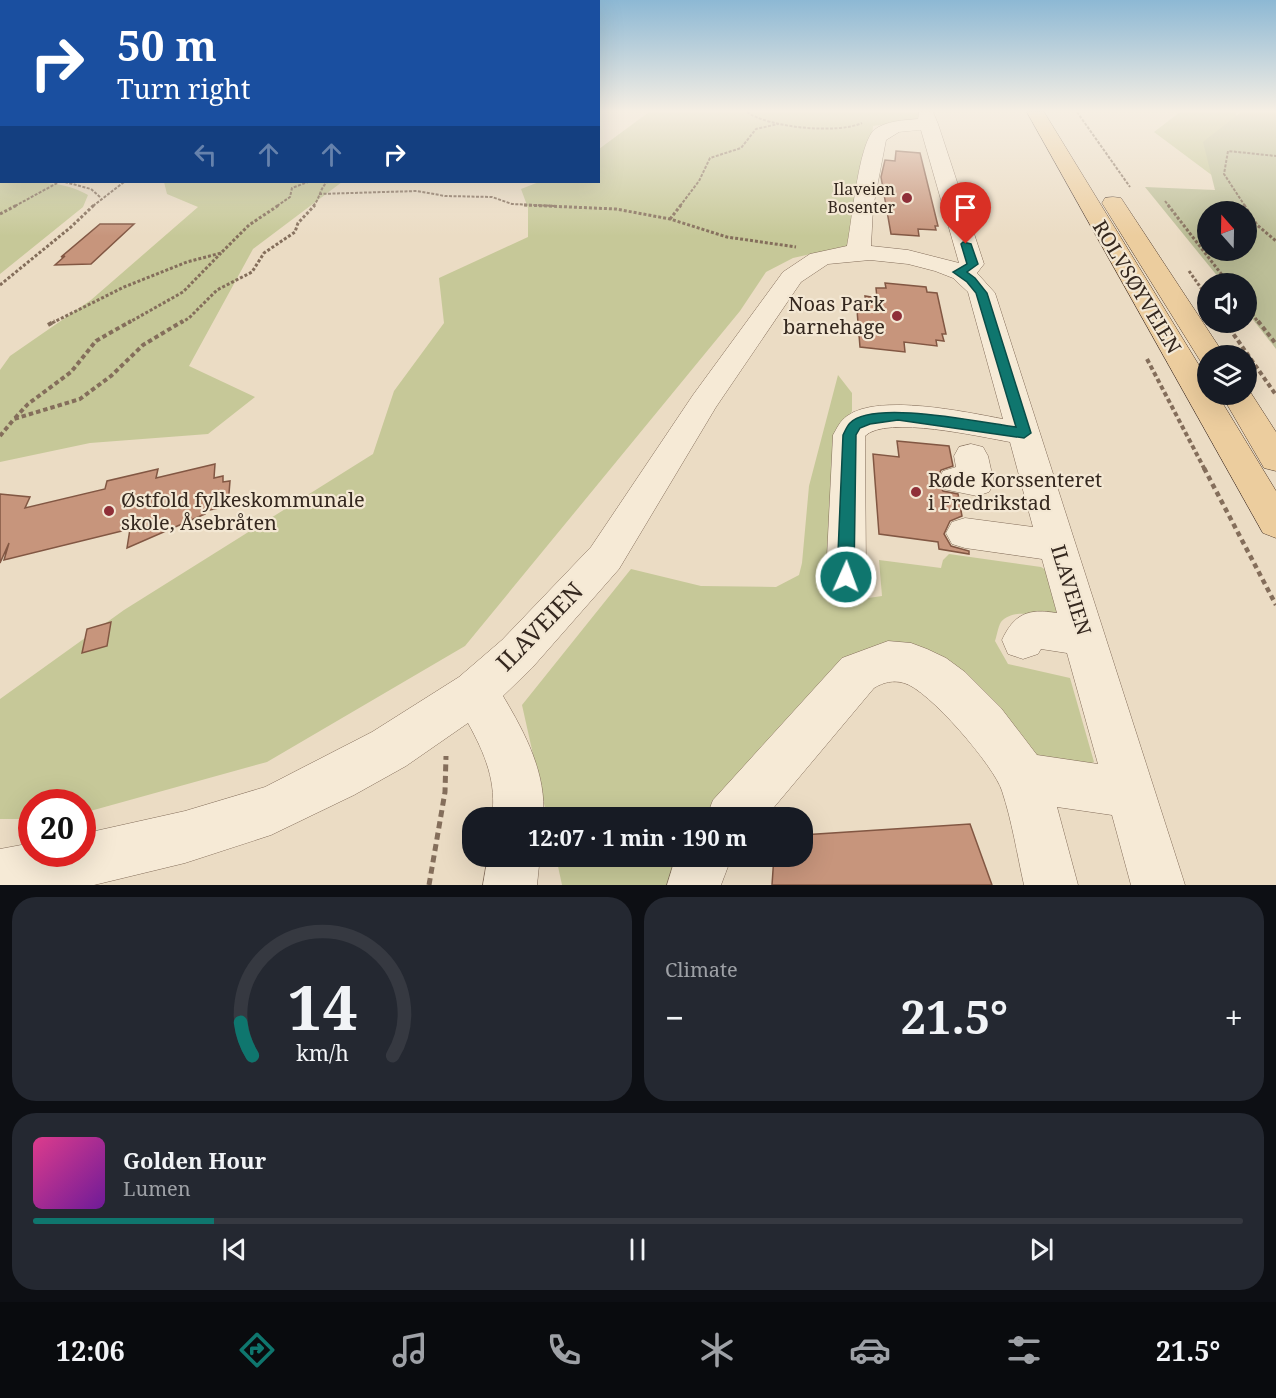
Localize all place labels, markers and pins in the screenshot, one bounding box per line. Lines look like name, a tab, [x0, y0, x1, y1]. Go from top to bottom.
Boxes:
place label: Ilaveien Bosenter	[827, 178, 895, 218]
pin	[940, 182, 991, 244]
marker: Ilaveien Bosenter	[900, 191, 914, 205]
place label: Noas Park barnehage	[783, 290, 885, 340]
marker: Noas Park barnehage	[890, 309, 904, 323]
place label: Røde Korssenteret i Fredrikstad	[928, 466, 1102, 516]
marker: Røde Korssenteret i Fredrikstad	[909, 485, 923, 499]
place label: Østfold fylkeskommunale skole, Åsebråten	[121, 486, 365, 536]
marker: Østfold fylkeskommunale skole, Åsebråten	[102, 504, 116, 518]

